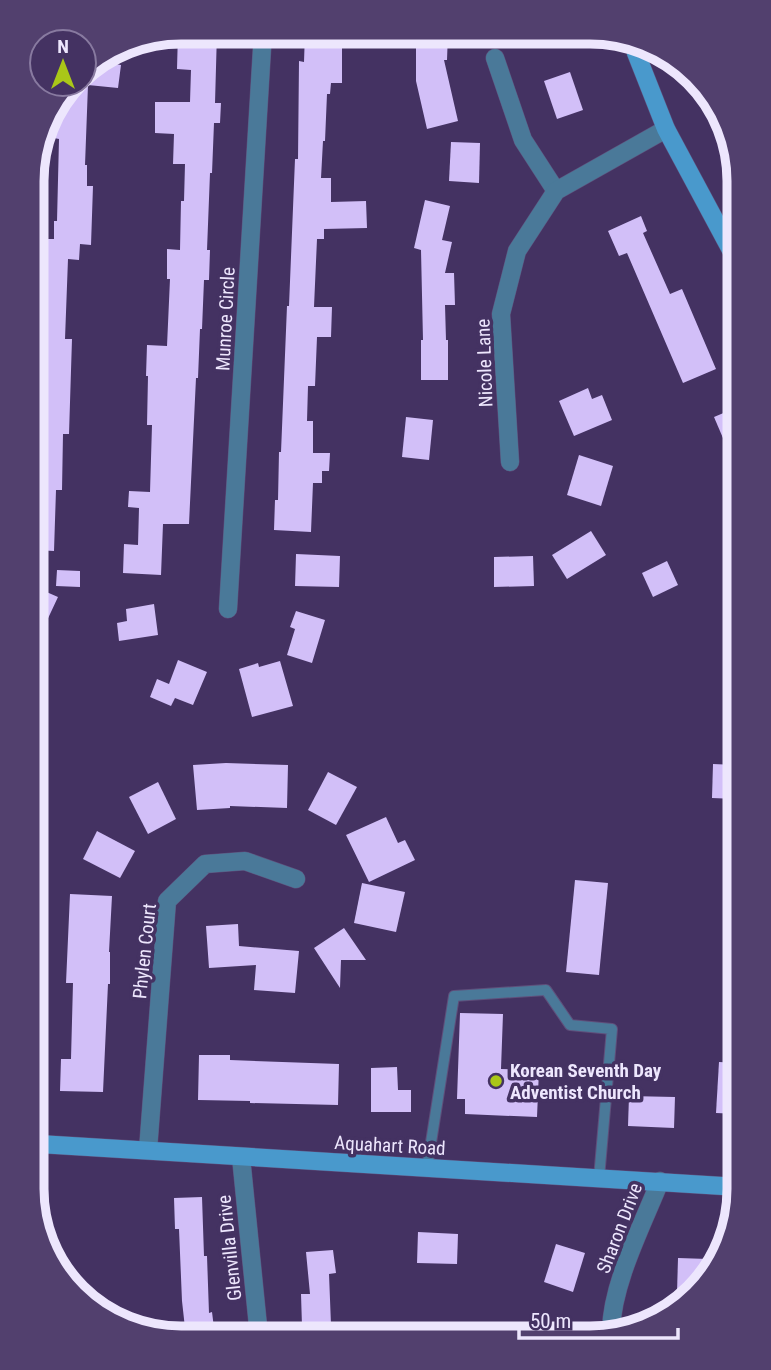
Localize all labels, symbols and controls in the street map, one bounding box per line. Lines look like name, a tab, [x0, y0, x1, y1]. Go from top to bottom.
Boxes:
north arrow	[28, 28, 98, 98]
text: N	[57, 35, 69, 58]
street label: Munroe Circle	[211, 266, 240, 372]
street label: Nicole Lane	[471, 318, 498, 408]
street label: Phylen Court	[128, 902, 161, 1000]
place label: Korean Seventh Day Adventist Church	[510, 1059, 662, 1104]
marker: Korean Seventh Day Adventist Church	[488, 1073, 504, 1089]
street label: Aquahart Road	[334, 1131, 446, 1160]
street label: Sharon Drive	[592, 1180, 647, 1277]
street label: Glenvilla Drive	[212, 1194, 246, 1302]
scale bar	[519, 1296, 678, 1340]
text: 50 m	[530, 1309, 571, 1333]

